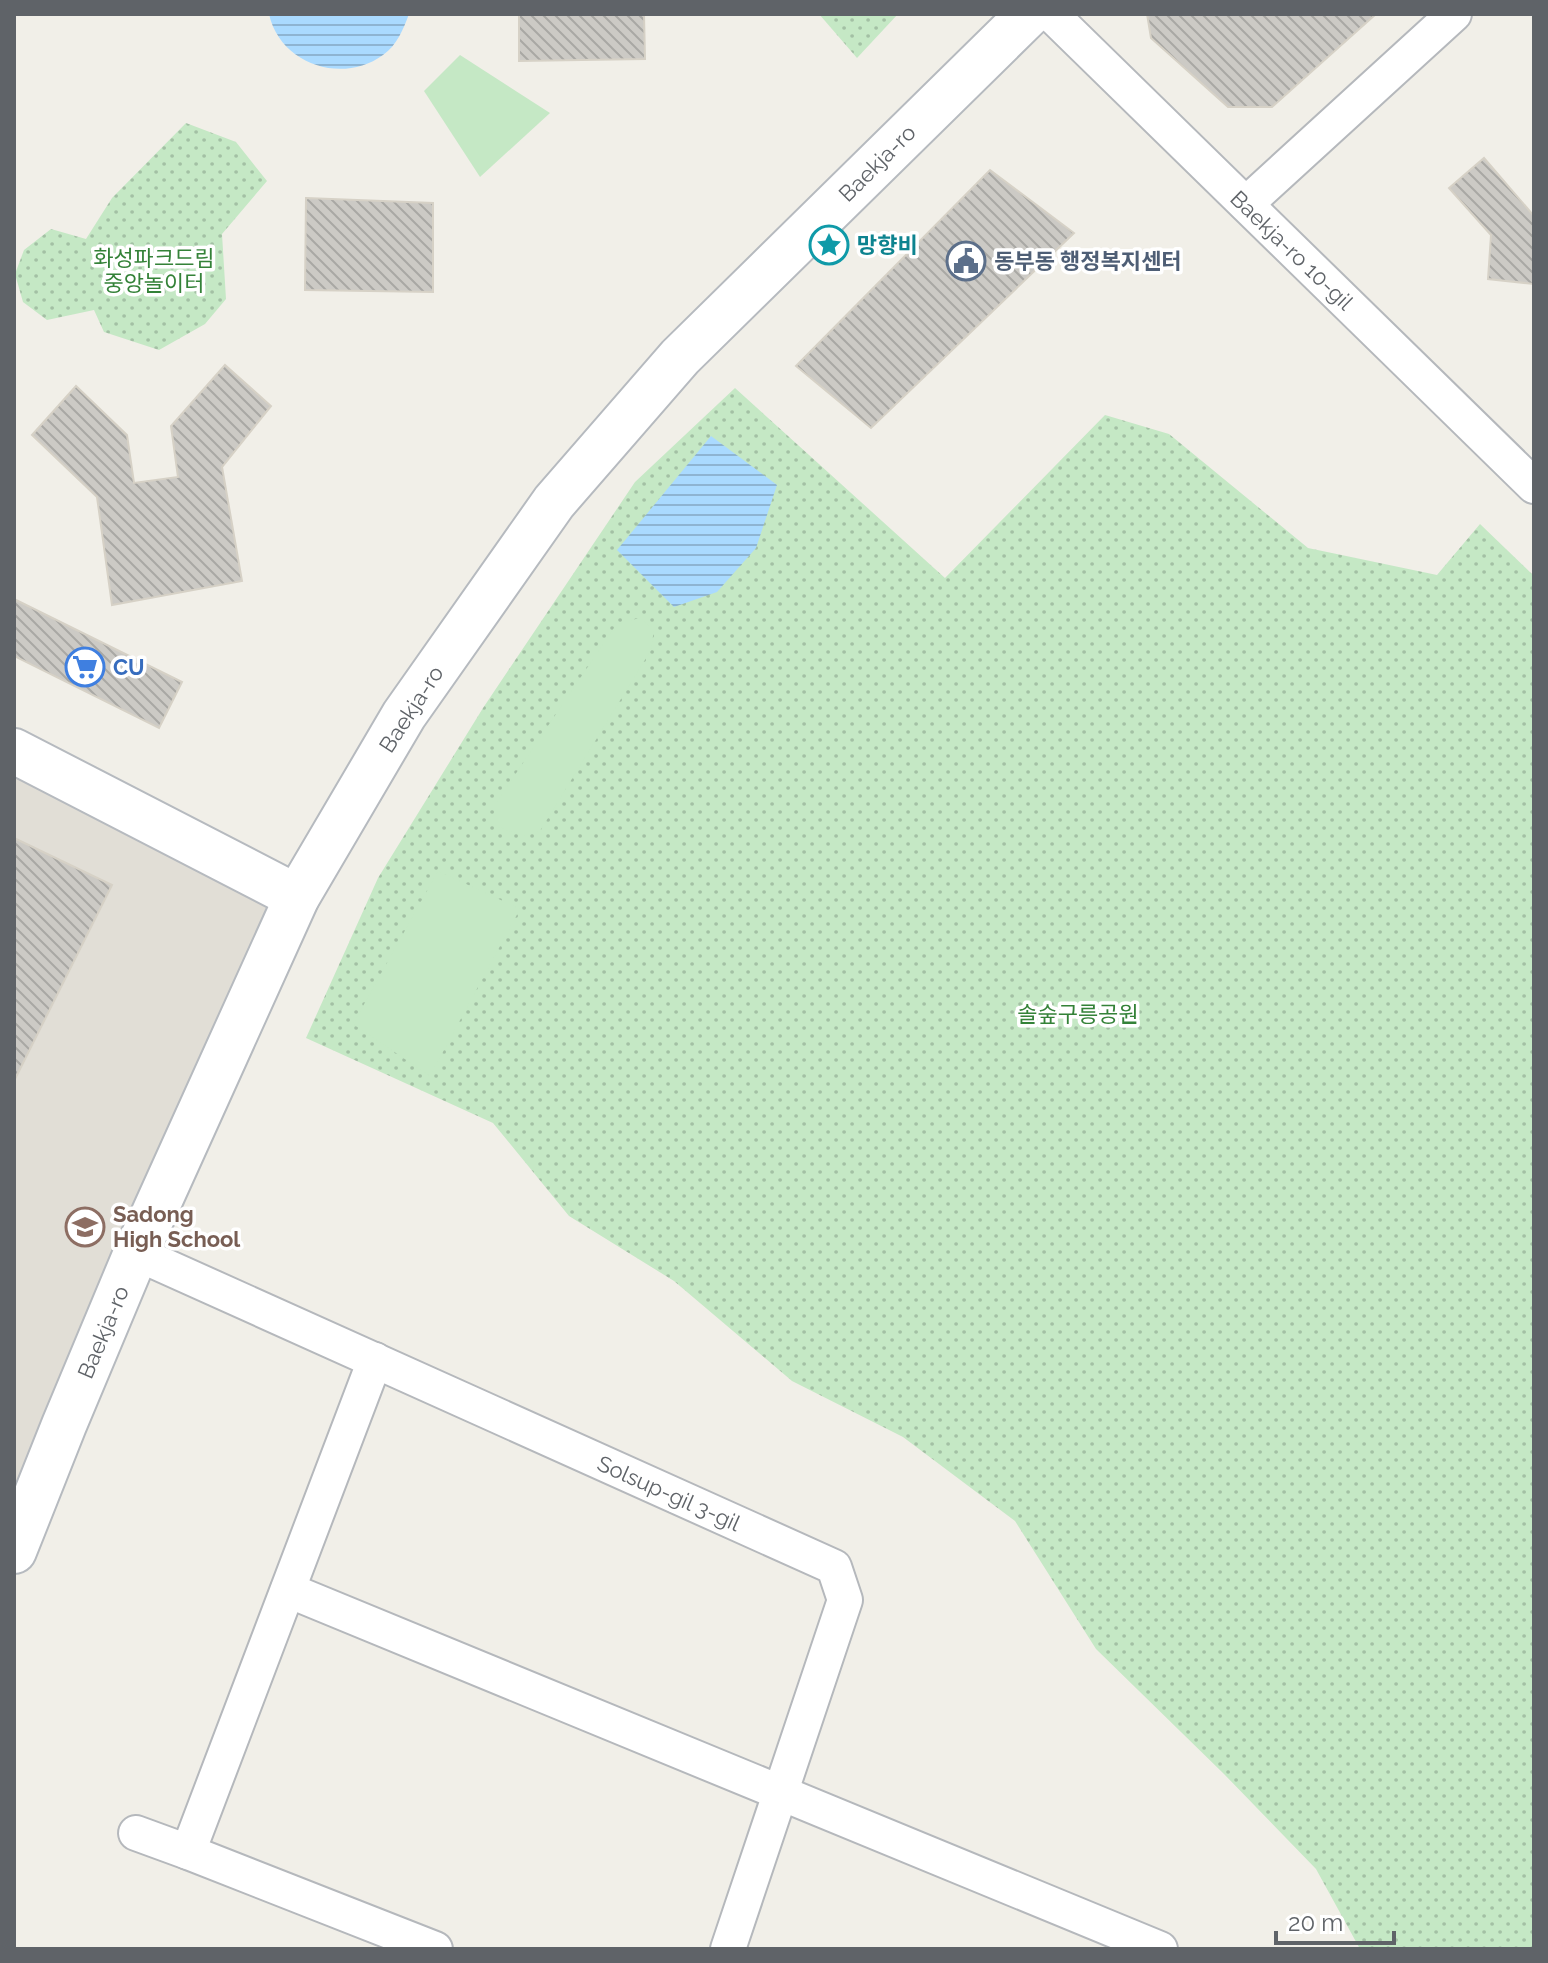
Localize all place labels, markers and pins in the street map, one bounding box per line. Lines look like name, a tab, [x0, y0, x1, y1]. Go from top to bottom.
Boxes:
place icon: 망향비	[808, 224, 850, 266]
place label: 망향비	[857, 232, 918, 258]
public building icon: 동부동 행정복지센터	[945, 240, 987, 282]
place label: 동부동 행정복지센터	[994, 248, 1181, 274]
supermarket icon: CU	[64, 646, 106, 688]
place label: CU	[113, 654, 145, 680]
place label: Sadong High School	[113, 1201, 241, 1252]
school or university icon: Sadong High School	[64, 1206, 106, 1248]

